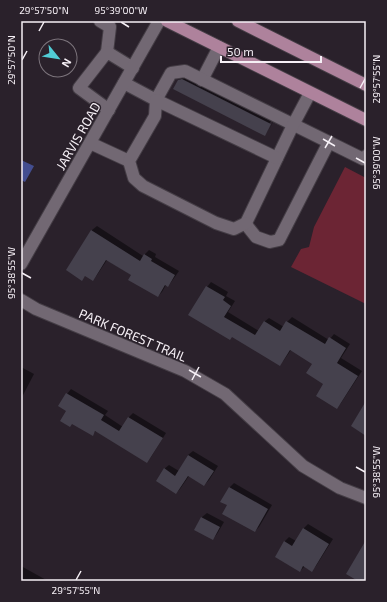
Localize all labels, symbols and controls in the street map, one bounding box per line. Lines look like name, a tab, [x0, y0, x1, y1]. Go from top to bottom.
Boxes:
text: 29°57'50"N	[19, 4, 69, 16]
text: 95°39'00"W	[94, 4, 148, 16]
text: 29°57'50"N	[5, 35, 17, 85]
north arrow	[38, 38, 78, 78]
scale bar	[221, 38, 321, 64]
text: 50 m	[227, 44, 254, 58]
text: 29°57'55"N	[370, 55, 382, 103]
text: N	[59, 57, 75, 70]
street label: JARVIS ROAD	[52, 99, 104, 173]
text: 95°39'00"W	[370, 136, 382, 190]
text: 95°38'55"W	[5, 246, 17, 299]
street label: PARK FOREST TRAIL	[77, 305, 190, 365]
text: 95°38'55"W	[370, 445, 382, 498]
text: 29°57'55"N	[52, 584, 100, 596]

